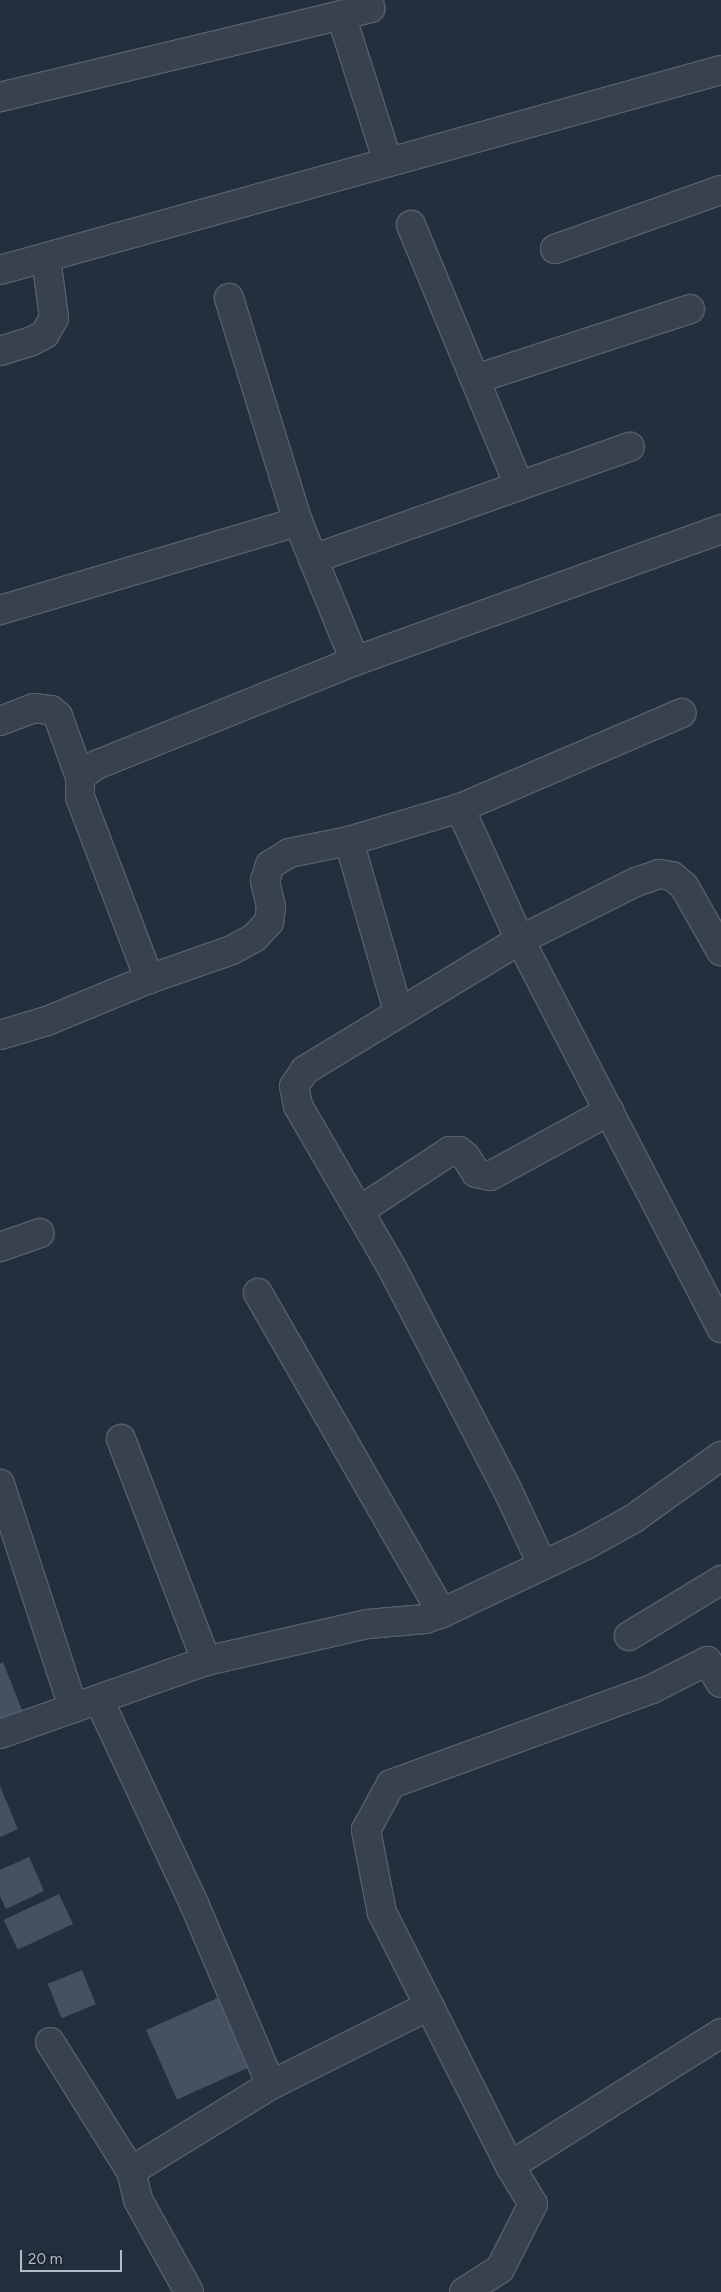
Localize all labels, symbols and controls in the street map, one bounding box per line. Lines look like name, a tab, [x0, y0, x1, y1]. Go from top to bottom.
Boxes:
scale bar	[22, 2240, 125, 2272]
text: 20 m	[28, 2250, 62, 2268]

